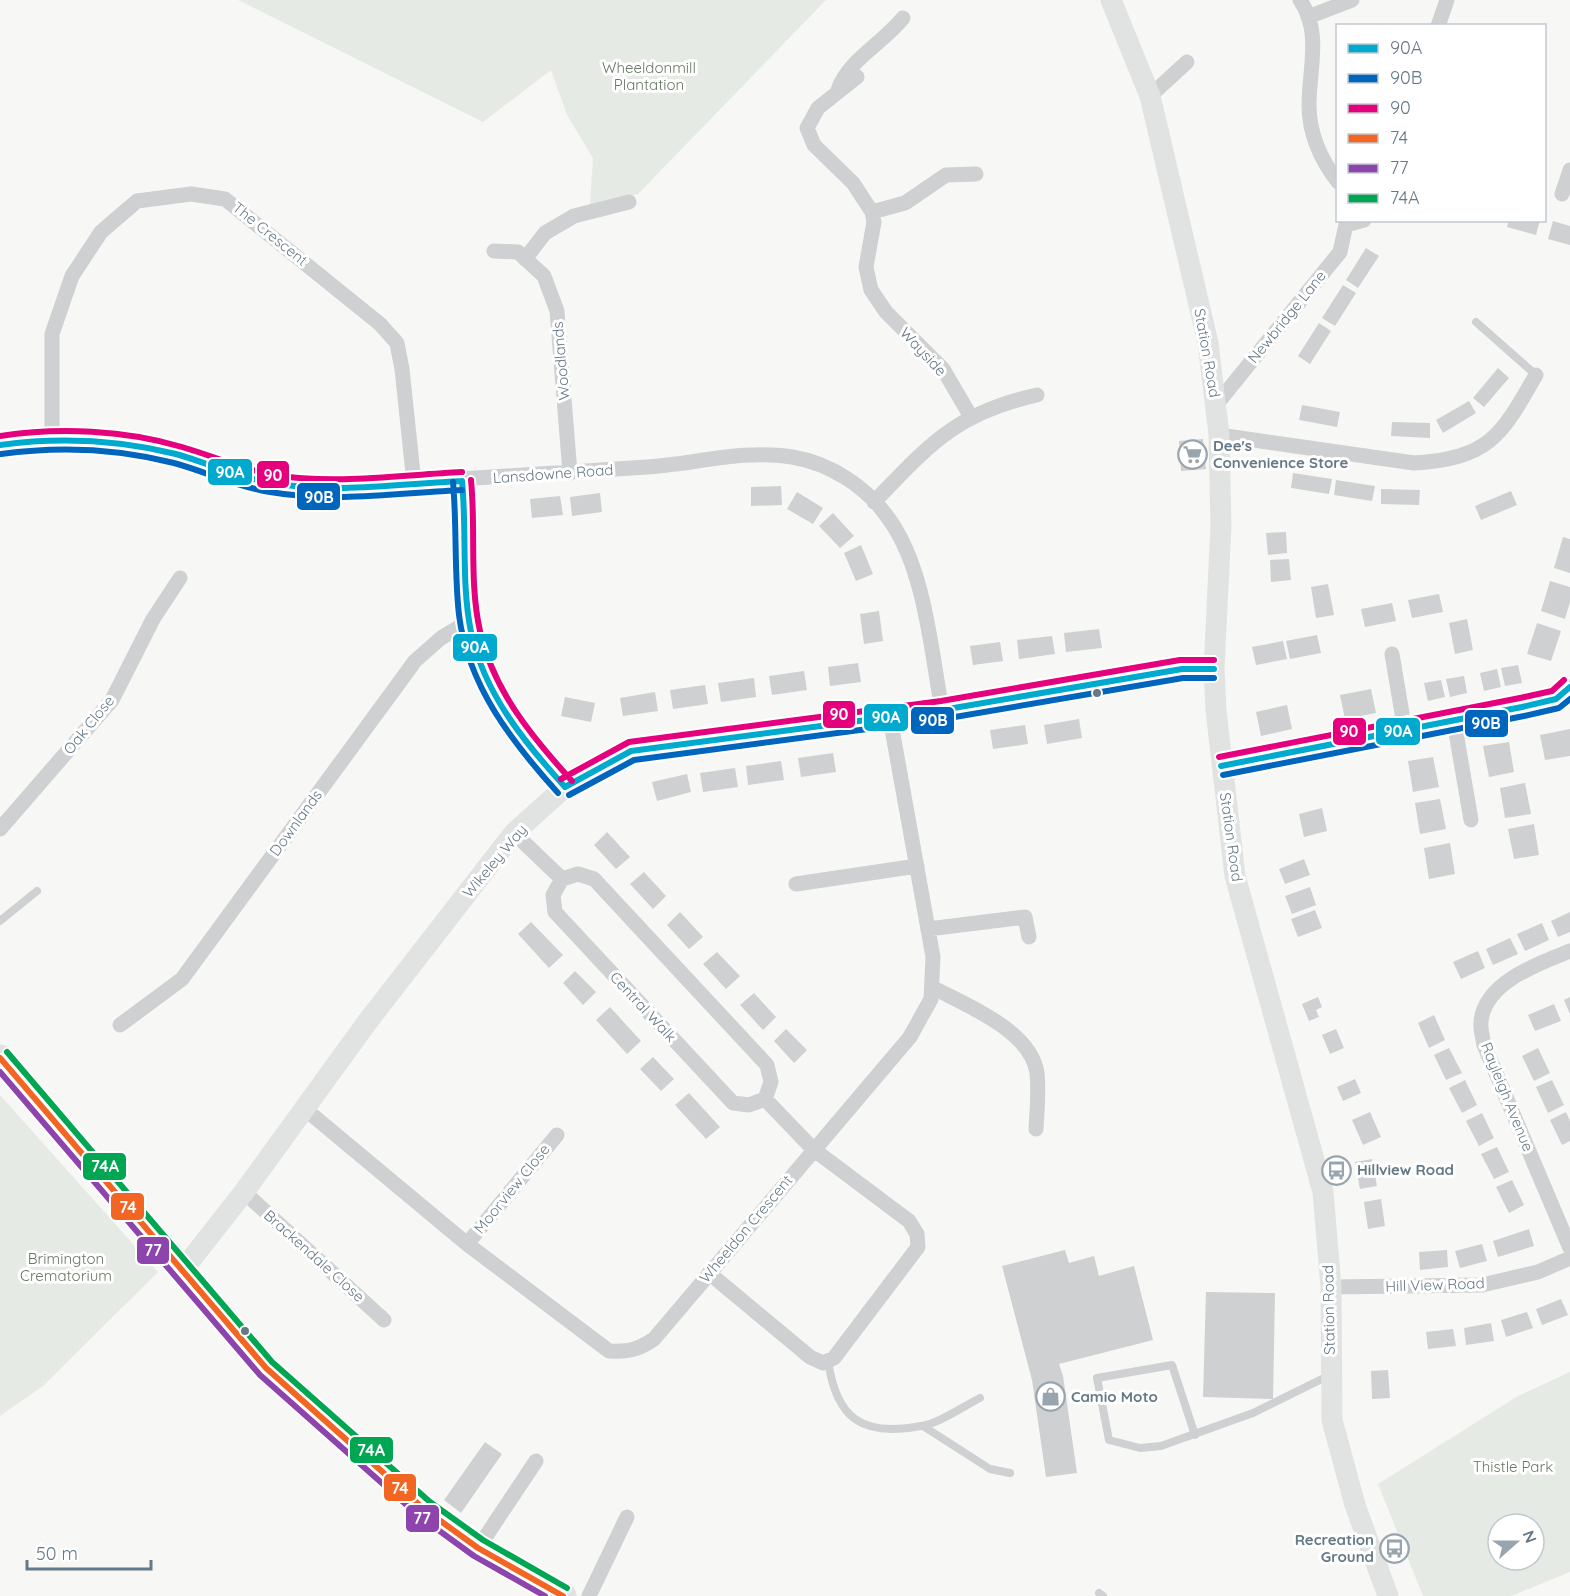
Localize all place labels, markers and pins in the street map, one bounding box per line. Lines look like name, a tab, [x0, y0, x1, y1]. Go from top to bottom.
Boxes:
place label: Dee's Convenience Store	[1213, 436, 1349, 472]
supermarket icon: Dee's Convenience Store	[1176, 439, 1208, 471]
unlabelled marker	[1091, 687, 1103, 699]
bus stop icon: Hillview Road	[1320, 1154, 1352, 1186]
place label: Hillview Road	[1357, 1160, 1454, 1179]
unlabelled marker	[239, 1325, 251, 1337]
shop icon: Camio Moto	[1034, 1381, 1066, 1413]
place label: Camio Moto	[1071, 1387, 1158, 1406]
place label: Recreation Ground	[1295, 1530, 1374, 1566]
bus stop icon: Recreation Ground	[1379, 1533, 1411, 1565]

